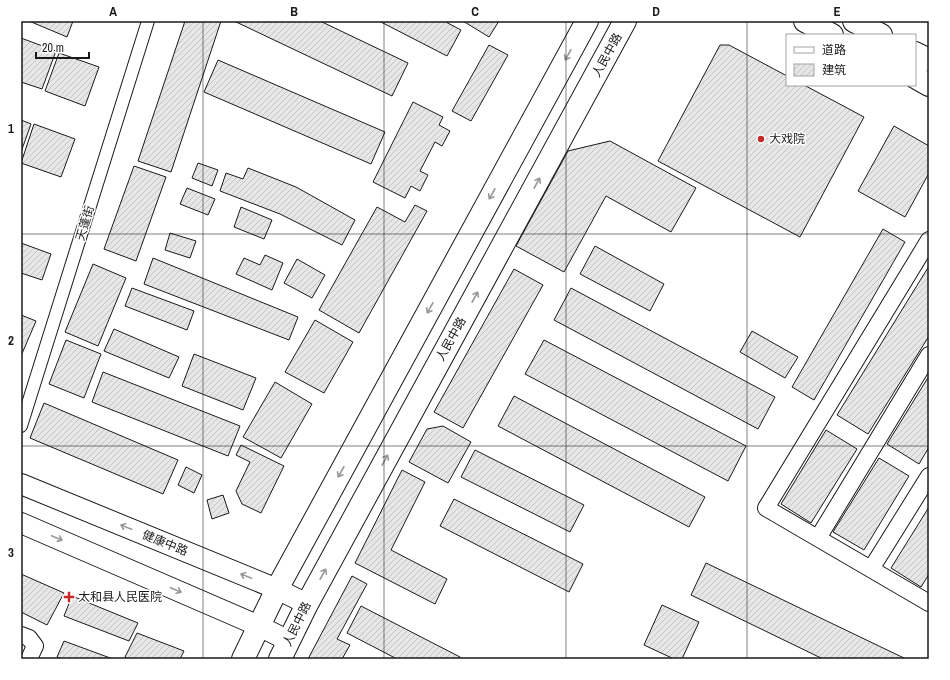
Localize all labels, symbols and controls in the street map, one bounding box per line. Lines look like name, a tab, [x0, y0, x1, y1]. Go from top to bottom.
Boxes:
text: A	[109, 3, 117, 20]
text: B	[290, 3, 298, 20]
text: C	[471, 3, 479, 20]
text: D	[652, 3, 660, 20]
text: E	[833, 3, 841, 20]
street label: 人民中路	[588, 30, 626, 80]
scale bar	[36, 34, 89, 60]
legend	[786, 34, 916, 86]
text: 20 m	[42, 40, 64, 56]
text: 道路	[822, 42, 846, 58]
one-way arrow	[564, 49, 571, 61]
text: 建筑	[822, 62, 846, 78]
text: 1	[8, 120, 14, 137]
place label: 大戏院	[769, 131, 805, 147]
marker: 大戏院	[756, 134, 766, 144]
one-way arrow	[533, 177, 541, 189]
one-way arrow	[488, 188, 496, 200]
street label: 天蓬街	[72, 203, 98, 243]
one-way arrow	[471, 291, 479, 303]
one-way arrow	[426, 302, 434, 314]
street label: 人民中路	[432, 314, 470, 364]
text: 2	[8, 332, 14, 349]
one-way arrow	[382, 454, 390, 466]
one-way arrow	[337, 465, 345, 477]
one-way arrow	[120, 523, 132, 530]
street label: 健康中路	[140, 527, 190, 559]
one-way arrow	[50, 535, 62, 542]
text: 3	[8, 544, 14, 561]
one-way arrow	[320, 569, 328, 581]
one-way arrow	[241, 572, 253, 579]
one-way arrow	[170, 587, 182, 594]
place label: 太和县人民医院	[78, 589, 162, 605]
marker: 太和县人民医院	[63, 591, 75, 603]
street label: 人民中路	[279, 599, 315, 649]

